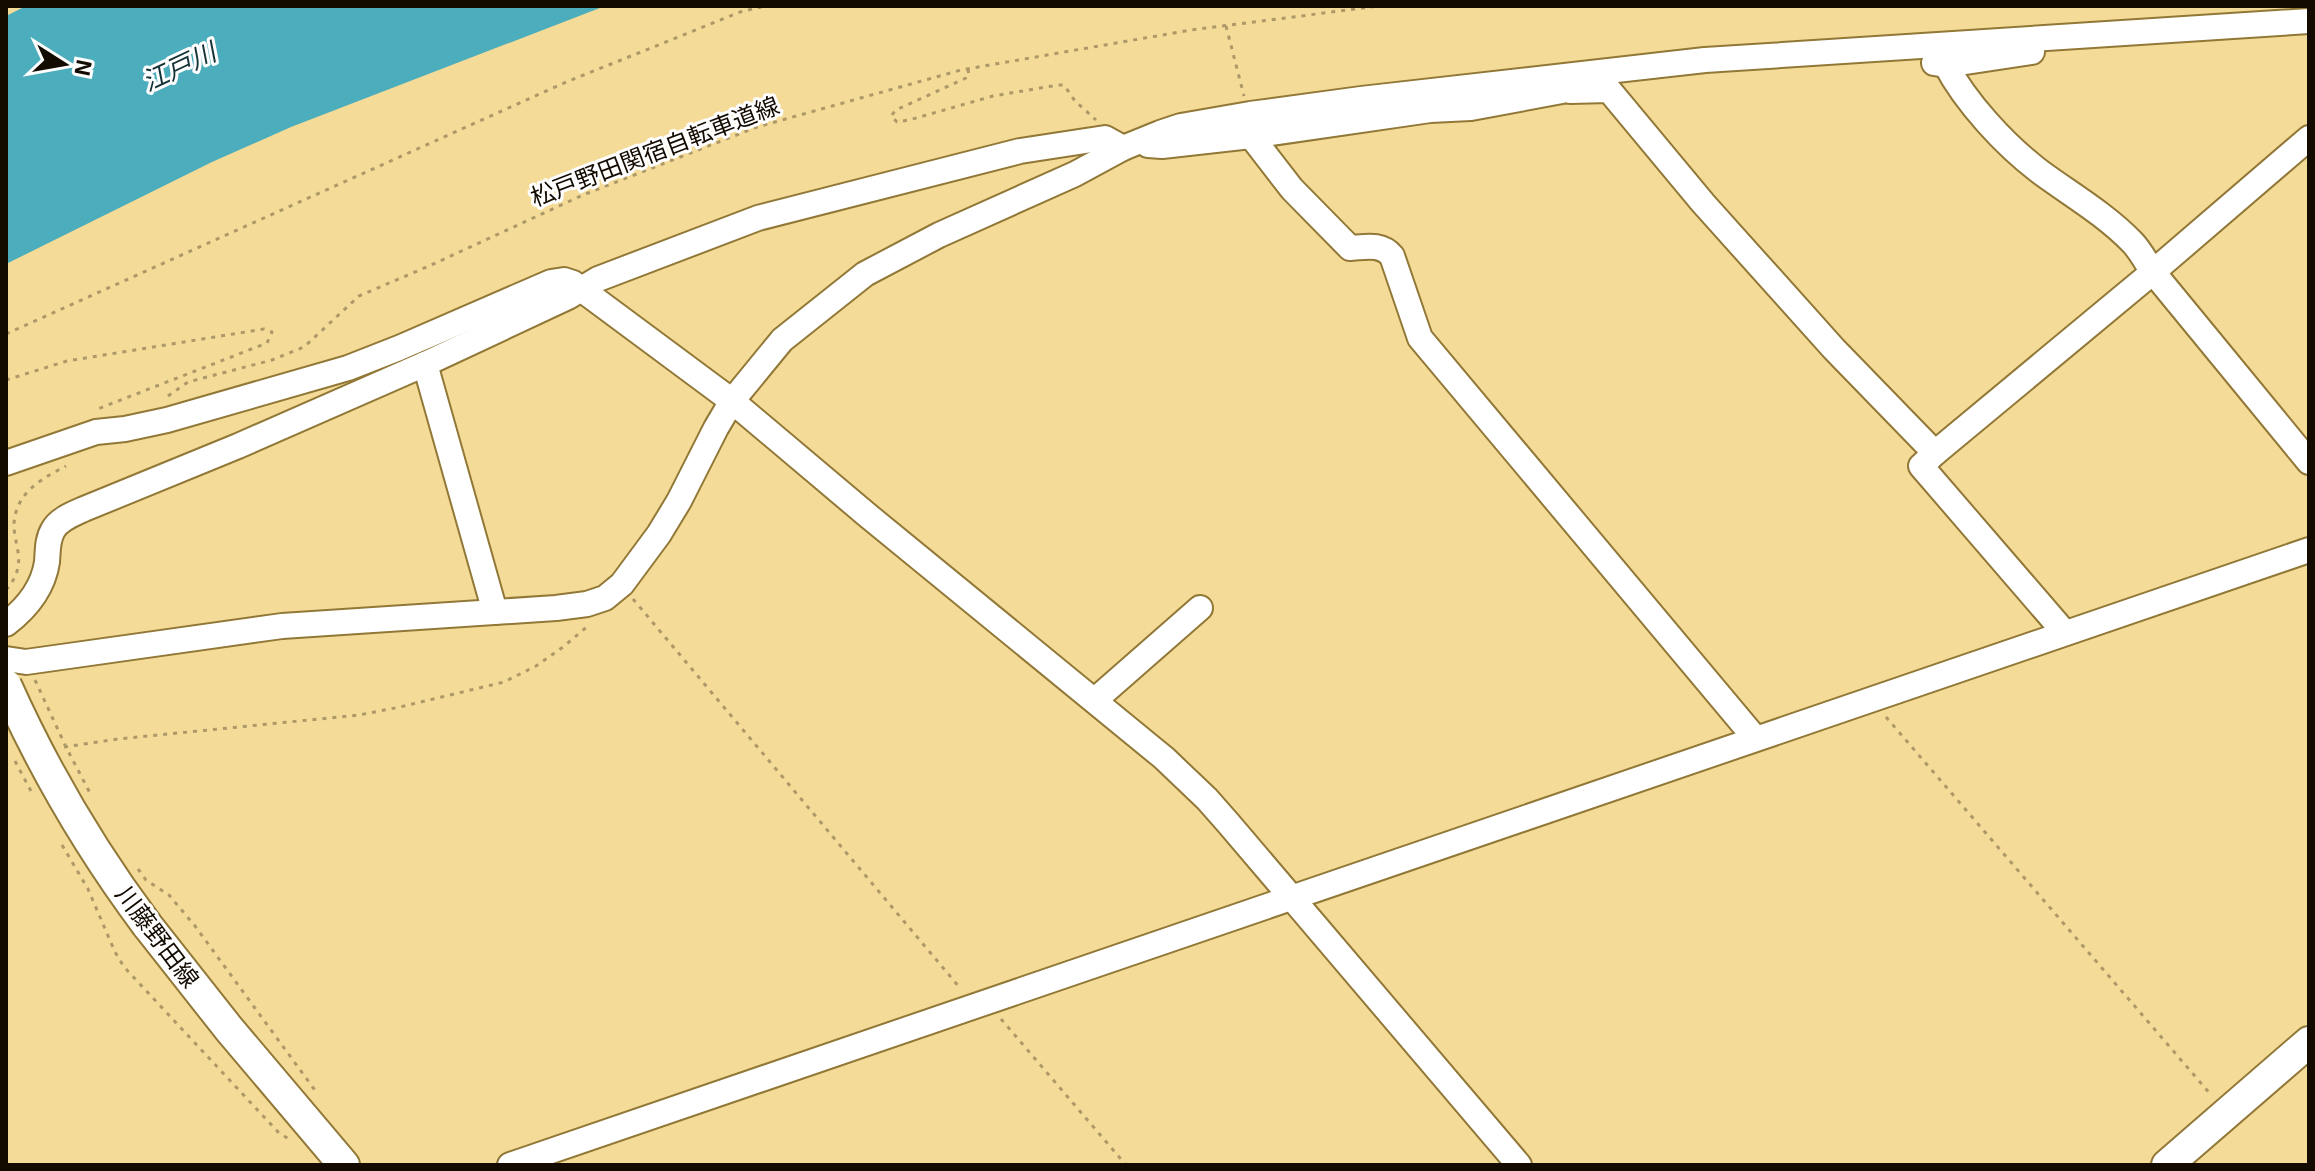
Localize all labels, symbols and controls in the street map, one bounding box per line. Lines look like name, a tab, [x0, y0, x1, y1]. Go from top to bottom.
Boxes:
north arrow	[24, 24, 104, 104]
water label: 江戸川	[136, 34, 223, 96]
text: N	[70, 58, 99, 78]
street label: 松戸野田関宿自転車道線	[526, 90, 783, 211]
street label: 川藤野田線	[111, 879, 206, 993]

